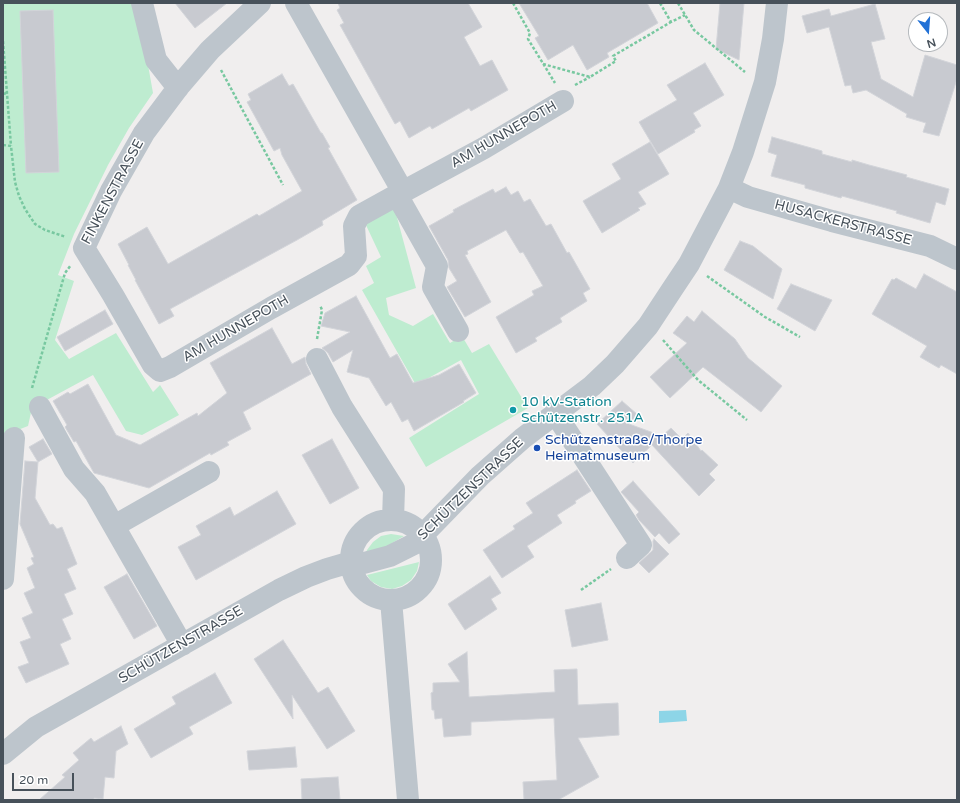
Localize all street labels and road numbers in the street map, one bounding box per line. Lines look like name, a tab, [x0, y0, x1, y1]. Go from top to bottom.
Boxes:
street label: AM HUNNEPOTH	[448, 98, 560, 172]
street label: FINKENSTRASSE	[78, 137, 148, 247]
street label: HUSACKERSTRASSE	[773, 197, 913, 249]
street label: AM HUNNEPOTH	[180, 292, 292, 366]
street label: SCHÜTZENSTRASSE	[415, 434, 527, 544]
street label: SCHÜTZENSTRASSE	[116, 603, 246, 687]

